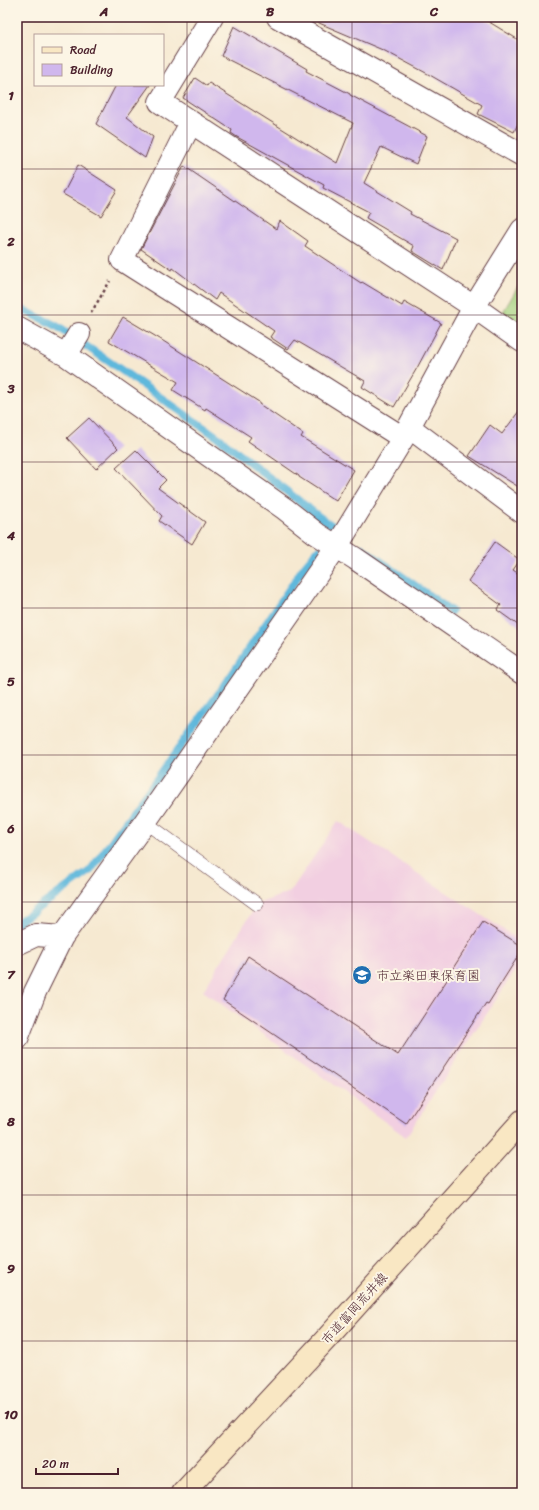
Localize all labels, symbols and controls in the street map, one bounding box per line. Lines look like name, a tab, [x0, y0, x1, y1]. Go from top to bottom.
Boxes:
text: A	[99, 0, 108, 23]
text: B	[266, 0, 275, 23]
text: C	[429, 0, 439, 23]
legend	[34, 34, 164, 86]
text: Road	[70, 39, 97, 61]
text: Building	[70, 59, 113, 81]
text: 1	[8, 84, 14, 107]
text: 2	[6, 230, 15, 253]
text: 3	[6, 377, 15, 400]
text: 4	[6, 524, 16, 547]
text: 5	[7, 670, 15, 693]
text: 6	[6, 817, 15, 840]
text: 7	[7, 963, 16, 986]
school or university icon: 市立楽田東保育園	[351, 964, 373, 986]
place label: 市立楽田東保育園	[376, 964, 480, 987]
text: 8	[6, 1110, 15, 1133]
text: 9	[7, 1257, 15, 1280]
street label: 市道富岡荒井線	[315, 1266, 394, 1350]
text: 10	[4, 1403, 18, 1426]
scale bar	[36, 1450, 118, 1476]
text: 20 m	[42, 1453, 69, 1475]

